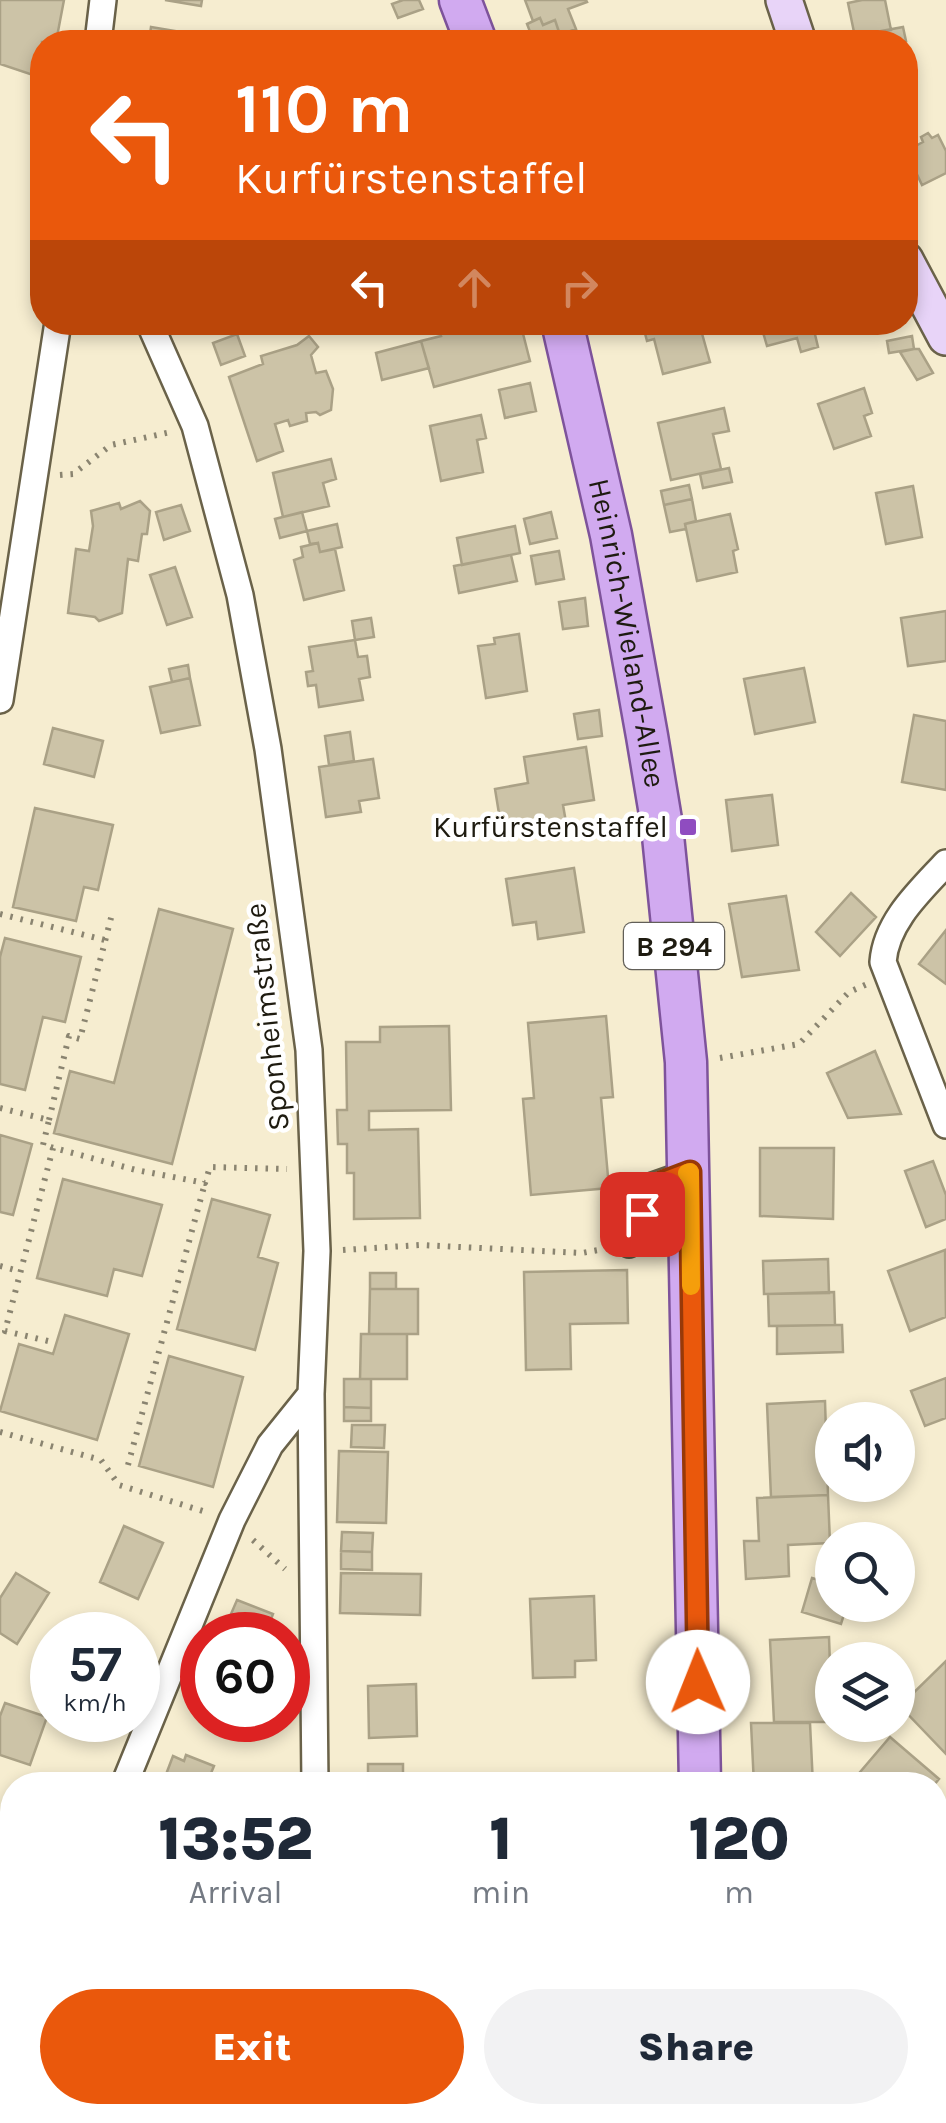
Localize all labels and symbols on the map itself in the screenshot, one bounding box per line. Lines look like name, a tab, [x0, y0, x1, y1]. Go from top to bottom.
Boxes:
street label: Heinrich-Wieland-Allee	[581, 475, 673, 790]
place label: Kurfürstenstaffel	[433, 809, 668, 845]
marker: Kurfürstenstaffel	[677, 816, 699, 838]
street label: Sponheimstraße	[237, 901, 297, 1133]
road number: B 294	[624, 923, 724, 969]
pin	[600, 1172, 685, 1257]
speed limit sign: 60	[180, 1612, 310, 1742]
position arrow	[646, 1630, 750, 1734]

